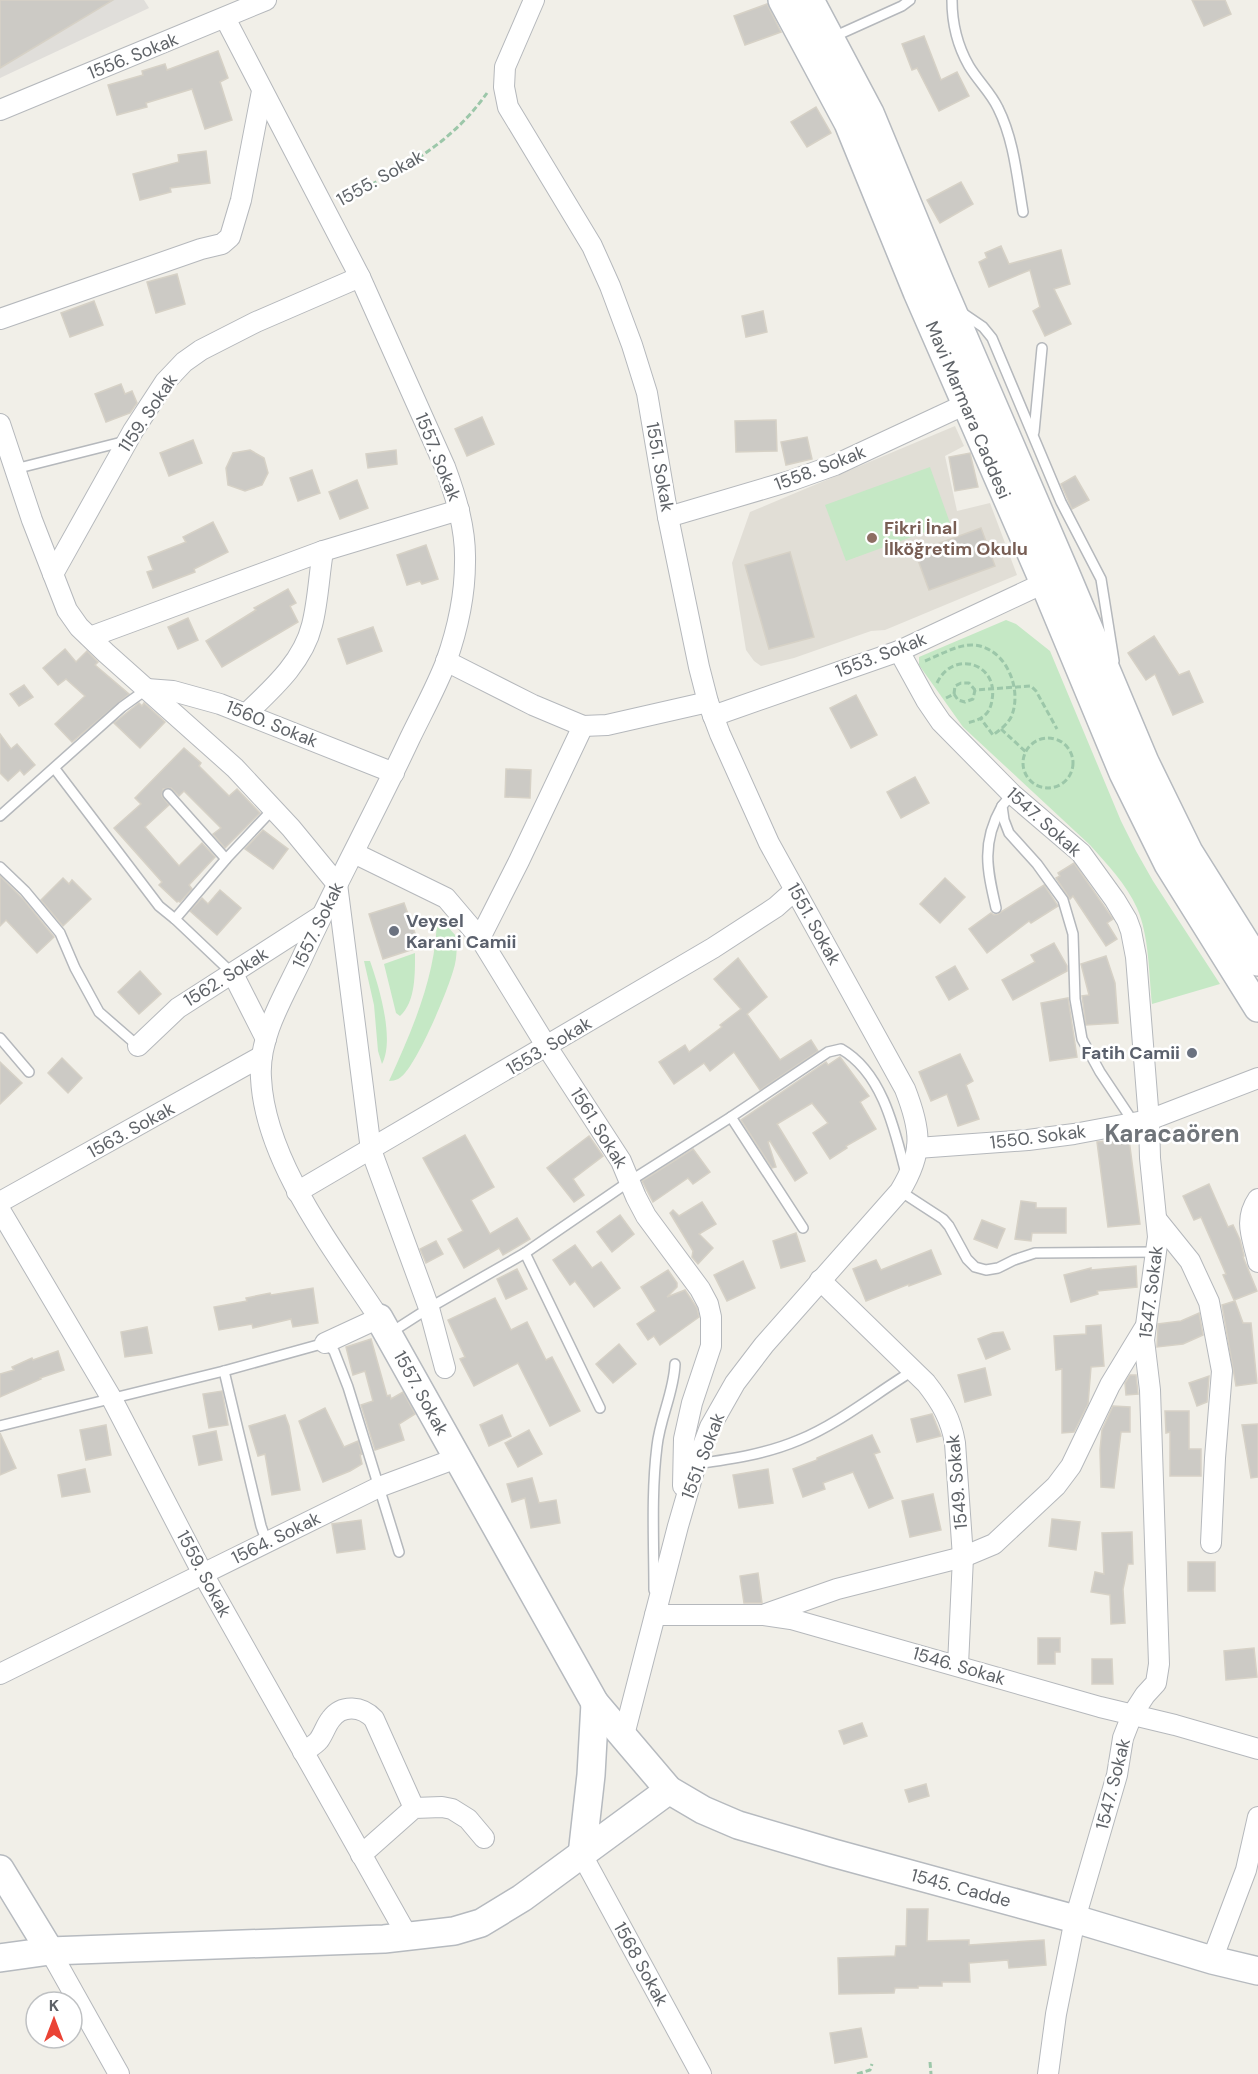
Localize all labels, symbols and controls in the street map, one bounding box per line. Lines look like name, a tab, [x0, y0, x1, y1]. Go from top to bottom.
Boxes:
street label: 1556. Sokak	[84, 27, 182, 85]
street label: 1555. Sokak	[332, 144, 428, 212]
street label: Mavi Marmara Caddesi	[920, 318, 1016, 502]
street label: 1159. Sokak	[113, 369, 183, 457]
street label: 1557. Sokak	[409, 409, 467, 505]
street label: 1551. Sokak	[640, 420, 680, 514]
street label: 1558. Sokak	[771, 440, 869, 496]
place label: Fikri İnal İlköğretim Okulu	[884, 516, 1028, 561]
marker: Fikri İnal İlköğretim Okulu	[865, 531, 879, 545]
street label: 1553. Sokak	[832, 627, 930, 683]
street label: 1560. Sokak	[223, 695, 321, 753]
street label: 1547. Sokak	[1001, 782, 1087, 862]
street label: 1557. Sokak	[287, 878, 349, 972]
street label: 1551. Sokak	[782, 879, 846, 969]
place label: Veysel Karani Camii	[406, 909, 516, 954]
marker: Veysel Karani Camii	[387, 924, 401, 938]
street label: 1562. Sokak	[179, 942, 273, 1012]
street label: 1553. Sokak	[502, 1011, 596, 1081]
place label: Fatih Camii	[1082, 1041, 1180, 1065]
marker: Fatih Camii	[1185, 1046, 1199, 1060]
street label: 1561. Sokak	[565, 1083, 633, 1173]
street label: 1563. Sokak	[83, 1096, 179, 1164]
district label: Karacaören	[1105, 1118, 1239, 1149]
street label: 1550. Sokak	[989, 1119, 1087, 1155]
street label: 1547. Sokak	[1133, 1244, 1169, 1340]
street label: 1557. Sokak	[388, 1346, 454, 1440]
street label: 1551. Sokak	[676, 1409, 730, 1503]
street label: 1549. Sokak	[941, 1433, 973, 1531]
street label: 1564. Sokak	[228, 1506, 324, 1570]
street label: 1559. Sokak	[171, 1526, 237, 1622]
street label: 1546. Sokak	[910, 1641, 1008, 1691]
street label: 1547. Sokak	[1090, 1736, 1136, 1832]
street label: 1545. Cadde	[908, 1863, 1014, 1913]
street label: 1568 Sokak	[608, 1918, 674, 2010]
north arrow	[24, 1990, 84, 2050]
text: K	[49, 1995, 60, 2016]

